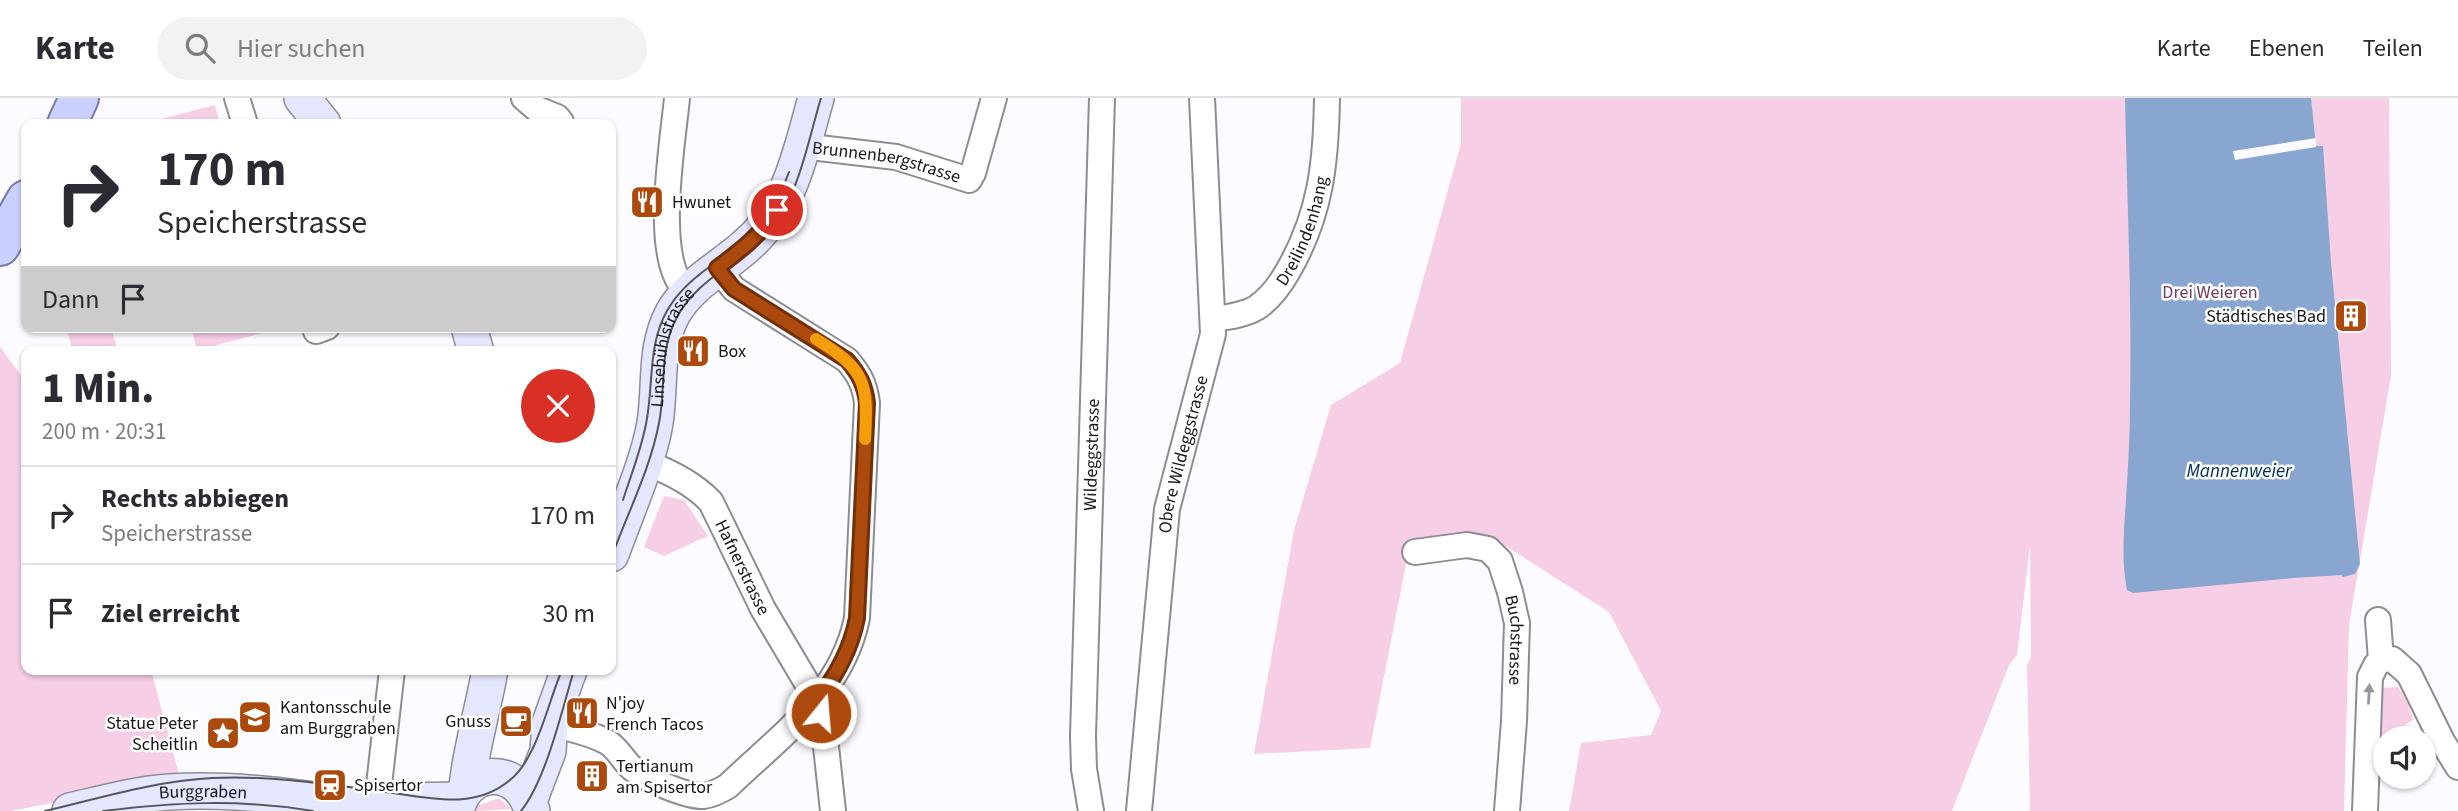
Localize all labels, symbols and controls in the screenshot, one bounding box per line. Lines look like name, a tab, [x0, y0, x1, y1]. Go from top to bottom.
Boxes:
search box	[157, 17, 647, 80]
text: Karte	[35, 25, 115, 72]
icon: search	[181, 29, 219, 67]
text: Hier suchen	[237, 30, 366, 67]
text: Karte	[2157, 31, 2211, 66]
text: Ebenen	[2249, 31, 2325, 66]
text: Teilen	[2363, 31, 2423, 66]
text: 170 m	[157, 135, 286, 205]
street label: Brunnenbergstrasse	[811, 135, 964, 190]
icon: right	[42, 147, 133, 238]
street label: Dreilindenhang	[1270, 174, 1334, 291]
pin	[747, 180, 807, 240]
restaurant icon: Hwunet	[628, 183, 666, 221]
place label: Hwunet	[672, 190, 731, 215]
icon: arrive	[758, 191, 796, 229]
text: Speicherstrasse	[157, 200, 367, 246]
icon: arrive	[114, 280, 152, 318]
park label: Drei Weieren	[2162, 280, 2258, 305]
text: Dann	[42, 281, 100, 318]
street label: Linsebühlstrasse	[645, 282, 700, 408]
building icon: Städtisches Bad	[2332, 297, 2370, 335]
place label: Städtisches Bad	[2206, 304, 2326, 329]
restaurant icon: Box	[674, 332, 712, 370]
place label: Box	[718, 339, 746, 364]
text: 1 Min.	[42, 359, 154, 419]
button: close	[521, 369, 595, 443]
street label: Obere Wildeggstrasse	[1153, 373, 1215, 534]
street label: Wildeggstrasse	[1078, 398, 1106, 511]
text: 200 m · 20:31	[42, 415, 166, 448]
water label: Mannenweier	[2186, 458, 2293, 485]
text: Rechts abbiegen	[101, 480, 289, 517]
icon: right	[42, 496, 80, 534]
text: 170 m	[529, 497, 595, 534]
street label: Hafnerstrasse	[708, 515, 776, 620]
text: Speicherstrasse	[101, 517, 252, 550]
street label: Buchstrasse	[1498, 593, 1529, 686]
icon: arrive	[42, 594, 80, 632]
text: Ziel erreicht	[101, 595, 240, 632]
text: 30 m	[542, 595, 595, 632]
position arrow	[784, 676, 858, 750]
one-way arrow	[2364, 683, 2375, 705]
place label: N'joy French Tacos	[606, 691, 703, 737]
restaurant icon: N'joy French Tacos	[563, 694, 601, 732]
place label: Kantonsschule am Burggraben	[280, 695, 396, 741]
school or university icon: Kantonsschule am Burggraben	[236, 698, 274, 736]
cafe icon: Gnuss	[497, 702, 535, 740]
place label: Gnuss	[445, 709, 491, 734]
place label: Statue Peter Scheitlin	[106, 711, 199, 757]
place icon: Statue Peter Scheitlin	[204, 714, 242, 752]
map controls	[2373, 726, 2436, 789]
button: sound	[2373, 726, 2436, 789]
place label: Tertianum am Spisertor	[616, 754, 713, 800]
building icon: Tertianum am Spisertor	[573, 757, 611, 795]
station icon: Spisertor	[311, 766, 349, 804]
place label: Spisertor	[354, 773, 423, 798]
street label: Burggraben	[158, 779, 248, 806]

